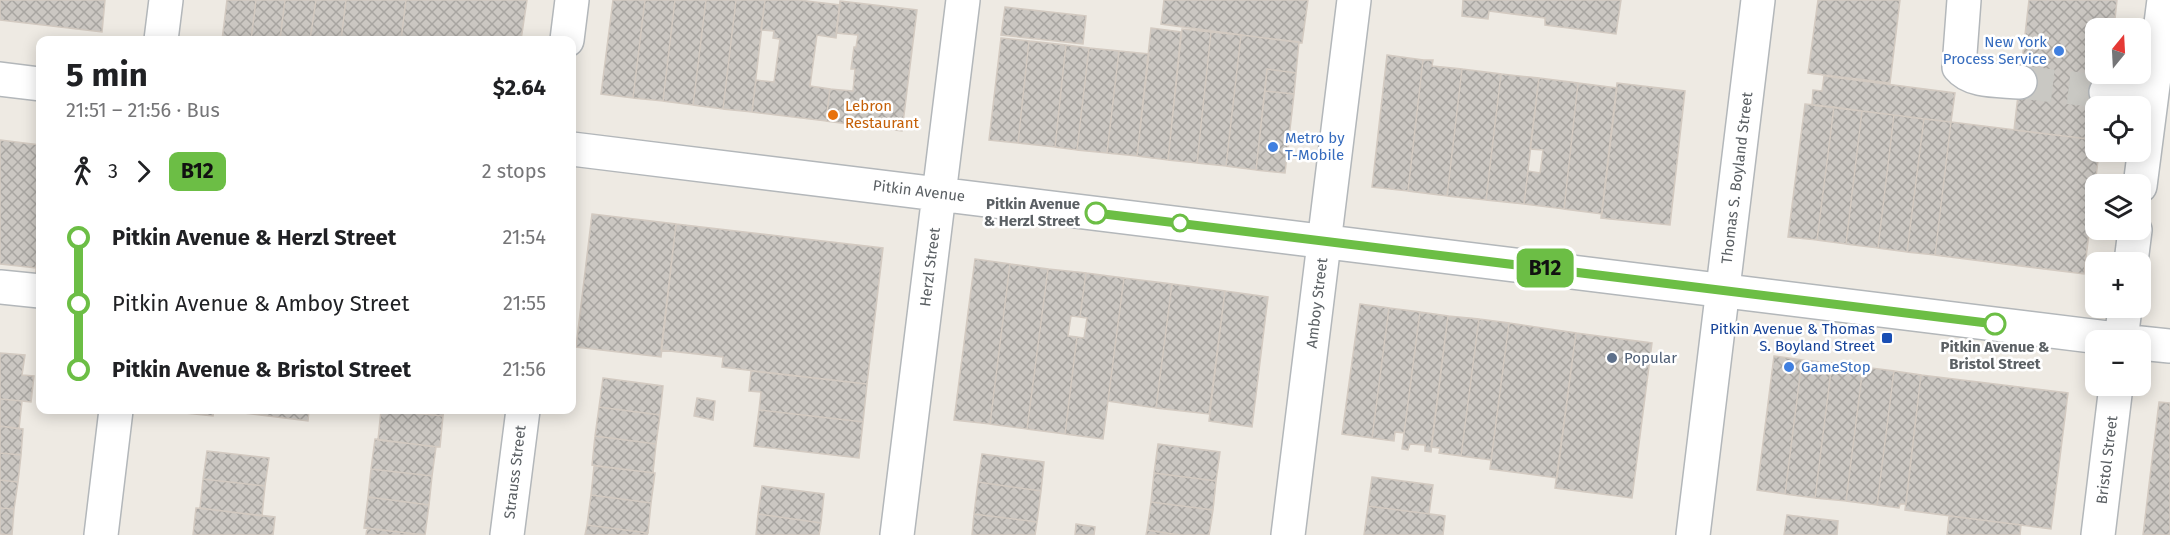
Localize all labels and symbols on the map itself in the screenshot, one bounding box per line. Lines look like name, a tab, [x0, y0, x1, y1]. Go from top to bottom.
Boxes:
north arrow	[2085, 18, 2151, 84]
place label: New York Process Service	[1943, 33, 2047, 68]
marker: New York Process Service	[2052, 44, 2066, 58]
street label: Thomas S. Boyland Street	[1718, 90, 1757, 265]
place label: Lebron Restaurant	[845, 97, 919, 132]
marker: Lebron Restaurant	[826, 108, 840, 122]
place label: Metro by T-Mobile	[1285, 129, 1345, 164]
marker: Metro by T-Mobile	[1266, 140, 1280, 154]
street label: Pitkin Avenue	[872, 176, 966, 206]
place label: Pitkin Avenue & Herzl Street	[984, 195, 1080, 230]
marker: Pitkin Avenue & Herzl Street	[1085, 202, 1107, 224]
unlabelled marker	[1171, 214, 1189, 232]
street label: Herzl Street	[916, 226, 944, 308]
line badge: B12	[1510, 248, 1580, 288]
street label: Amboy Street	[1303, 256, 1332, 349]
marker: Pitkin Avenue & Bristol Street	[1984, 313, 2006, 335]
place label: Pitkin Avenue & Thomas S. Boyland Street	[1710, 320, 1876, 355]
marker: Pitkin Avenue & Thomas S. Boyland Street	[1880, 331, 1894, 345]
place label: Pitkin Avenue & Bristol Street	[1941, 338, 2050, 373]
place label: Popular	[1624, 349, 1677, 367]
marker: Popular	[1605, 351, 1619, 365]
place label: GameStop	[1801, 358, 1871, 376]
marker: GameStop	[1782, 360, 1796, 374]
street label: Bristol Street	[2093, 414, 2121, 505]
street label: Strauss Street	[500, 424, 530, 520]

